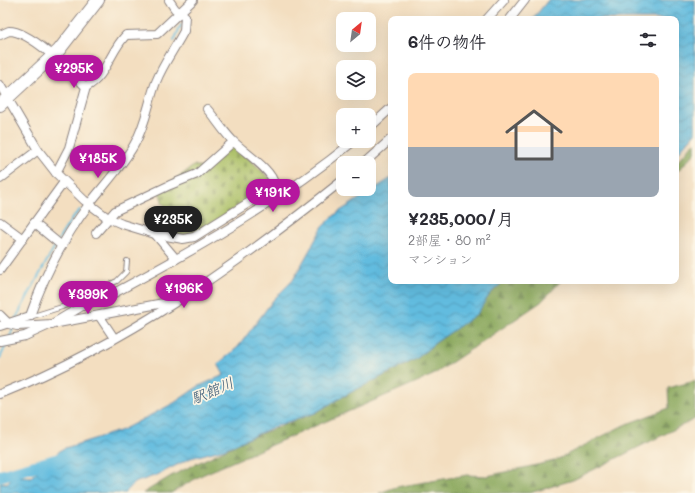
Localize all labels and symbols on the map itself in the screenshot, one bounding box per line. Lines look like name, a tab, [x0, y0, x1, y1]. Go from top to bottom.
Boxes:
north arrow	[336, 12, 376, 52]
pin: ¥295K	[46, 55, 102, 89]
pin: ¥185K	[70, 145, 126, 179]
pin: ¥191K	[245, 179, 301, 213]
pin: ¥235K	[145, 206, 201, 240]
pin: ¥196K	[156, 275, 212, 309]
pin: ¥399K	[60, 281, 116, 315]
water label: 駅館川	[187, 372, 237, 408]

